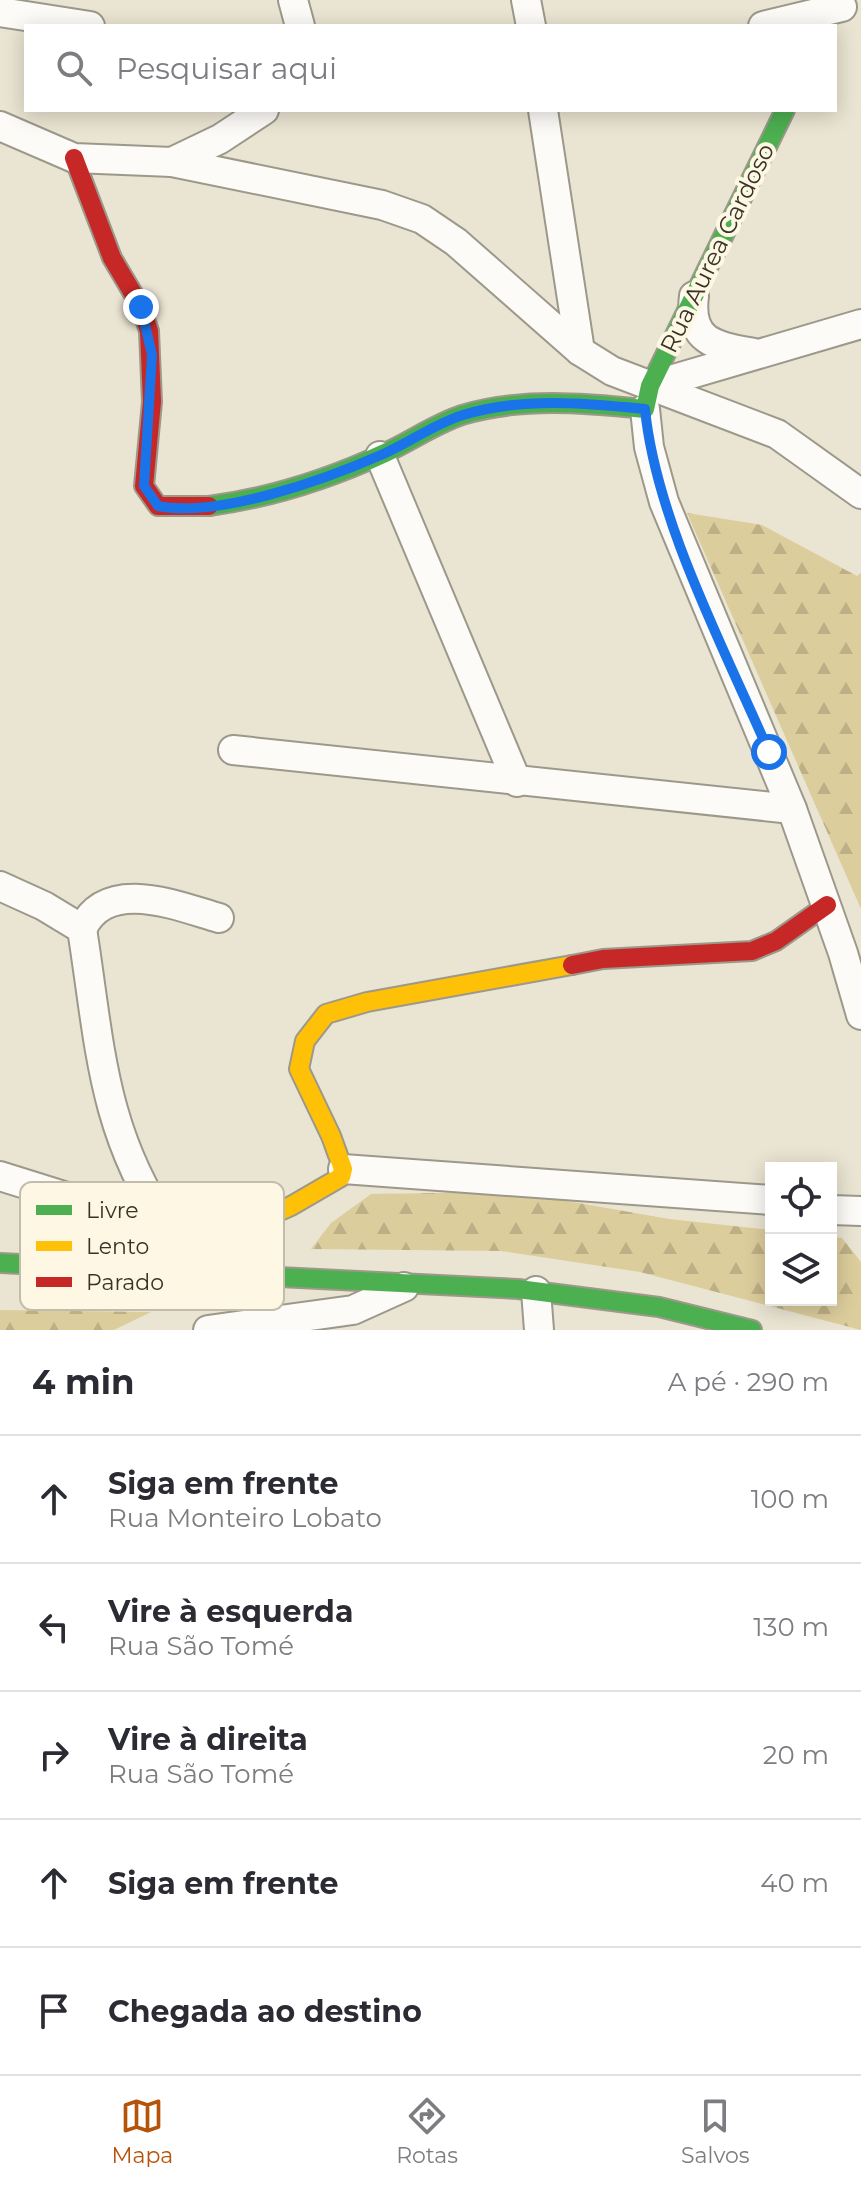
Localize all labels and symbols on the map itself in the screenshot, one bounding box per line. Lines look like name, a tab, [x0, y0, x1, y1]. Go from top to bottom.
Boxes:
street label: Rua Aurea Cardoso	[654, 139, 780, 357]
route end	[123, 289, 159, 325]
route start	[751, 734, 787, 770]
legend	[20, 1182, 284, 1310]
text: Livre	[86, 1197, 139, 1224]
text: Lento	[86, 1233, 149, 1260]
text: Parado	[86, 1269, 164, 1296]

